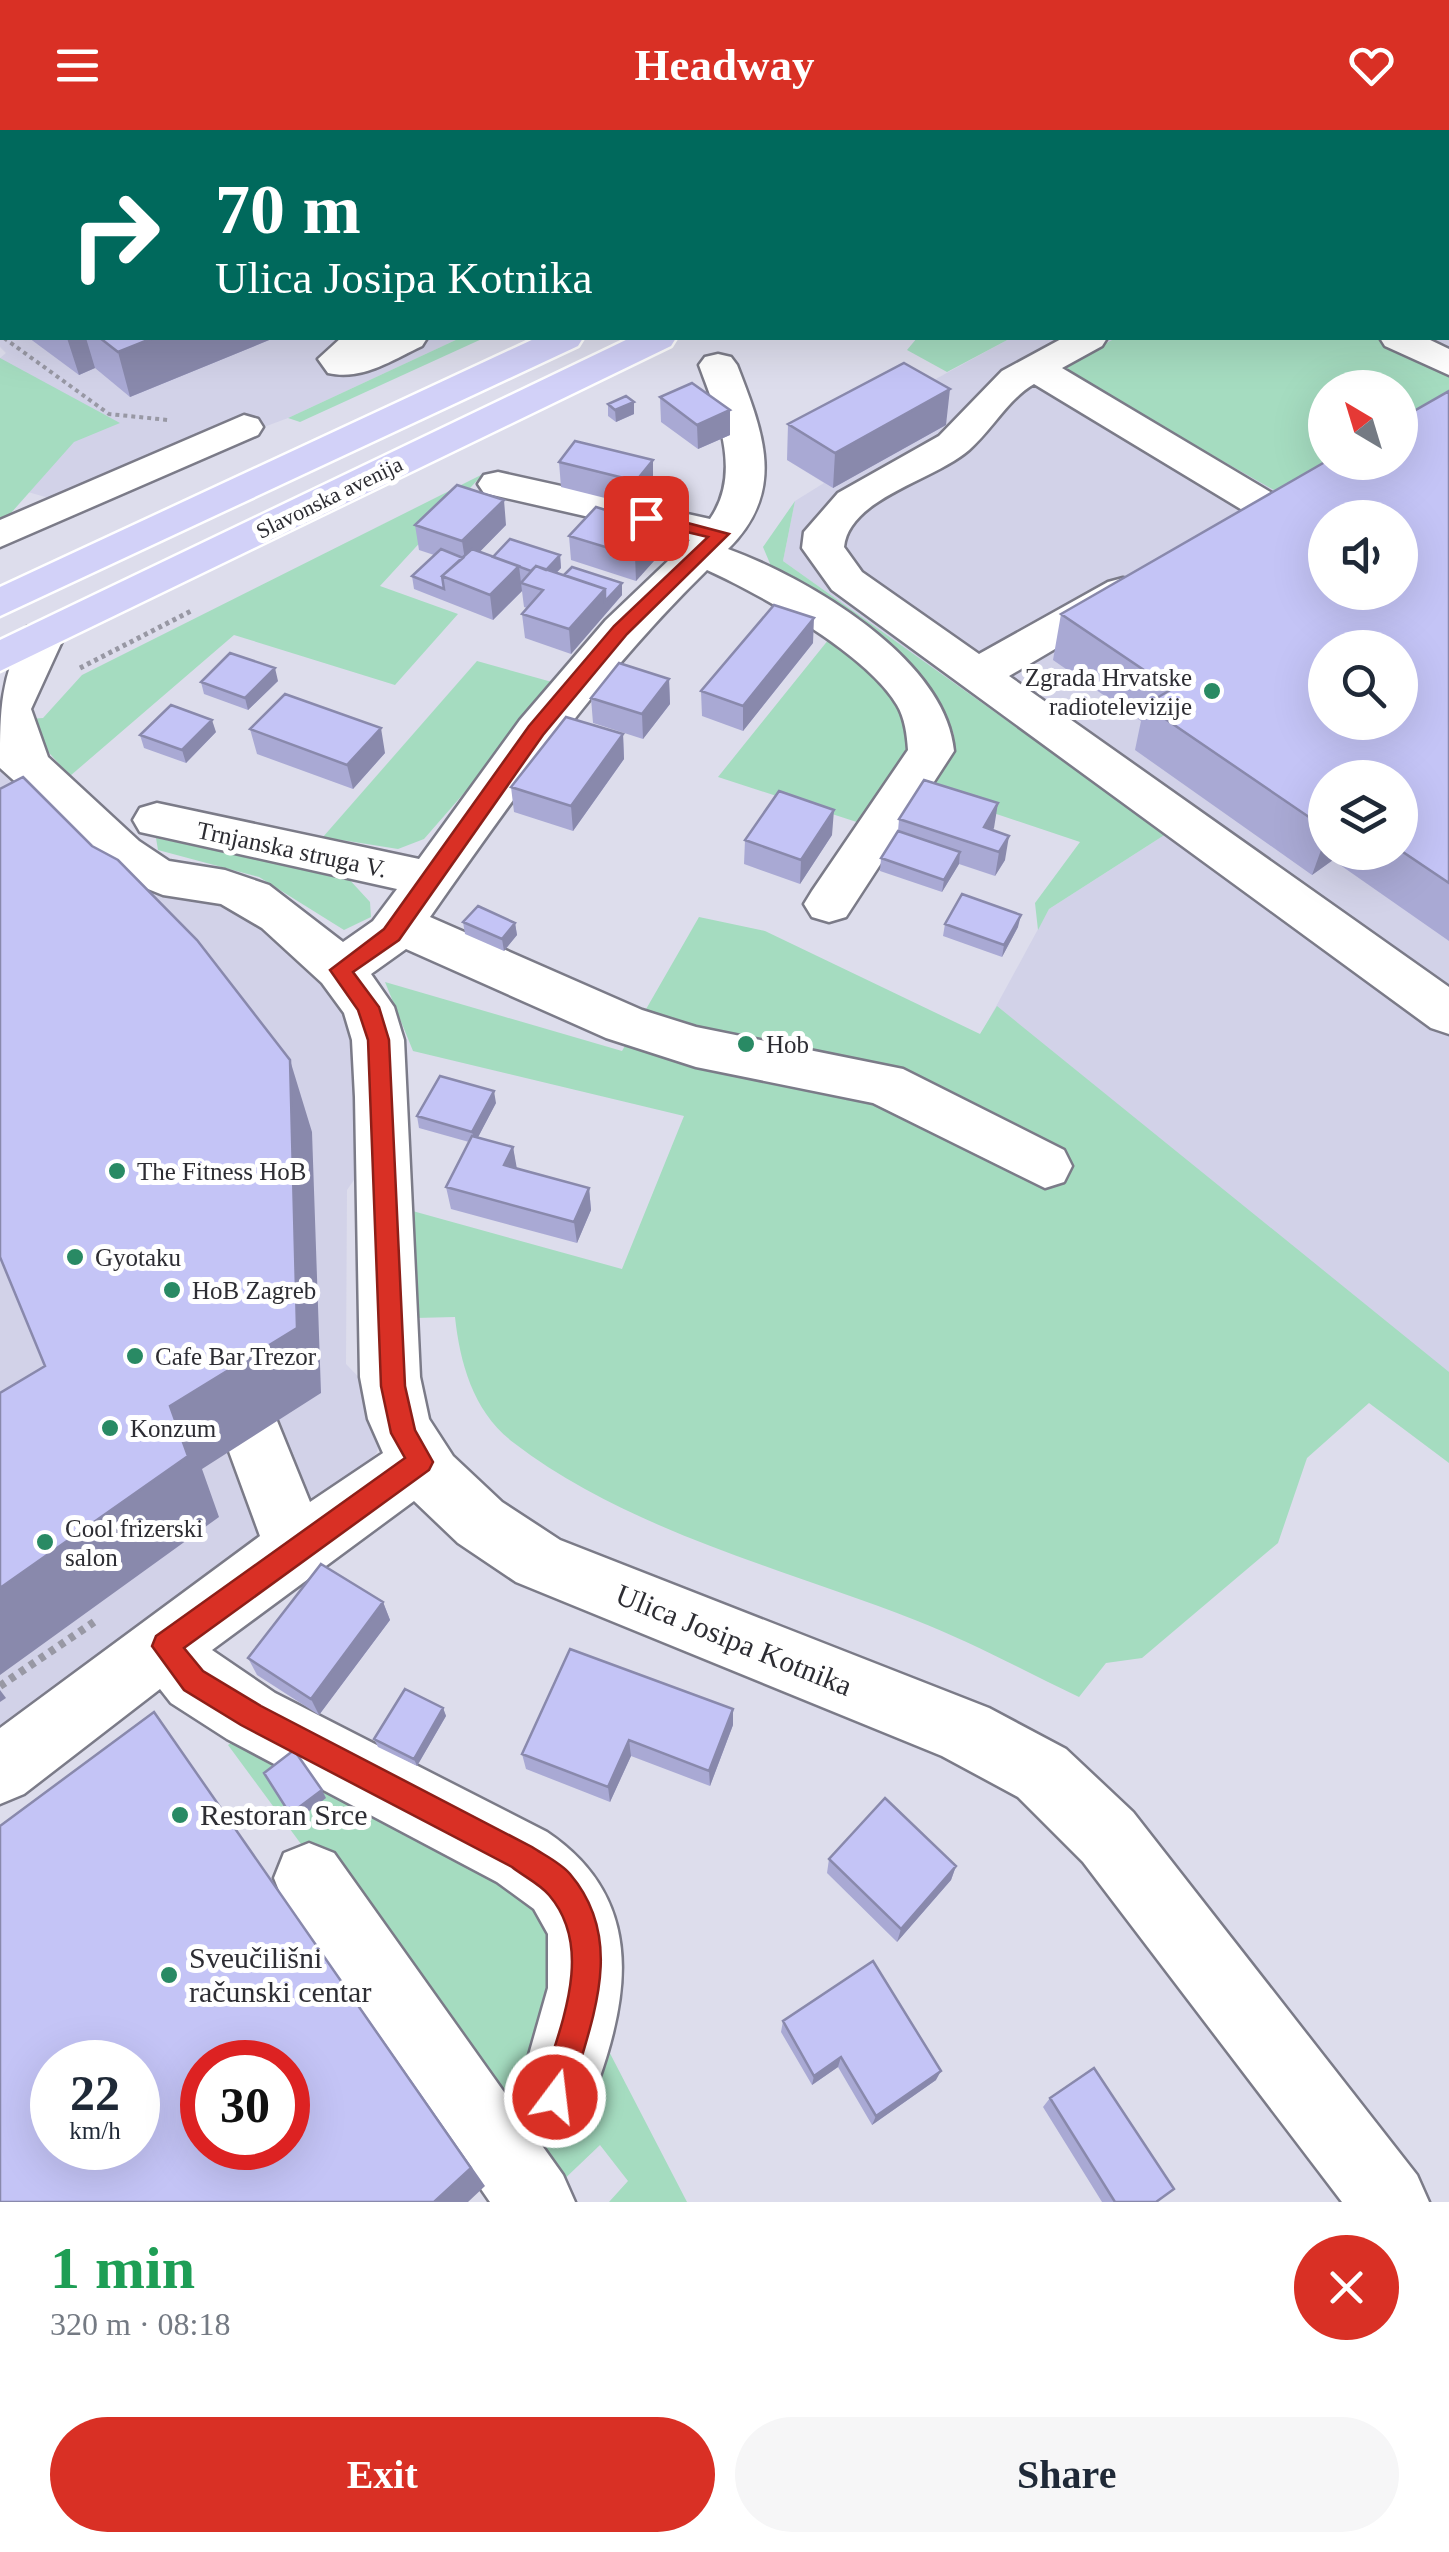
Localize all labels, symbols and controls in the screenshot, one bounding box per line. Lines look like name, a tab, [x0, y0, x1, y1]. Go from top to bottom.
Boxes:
icon: menu	[50, 38, 105, 93]
icon: heart	[1344, 38, 1399, 93]
text: Headway	[635, 40, 815, 90]
icon: right	[50, 170, 180, 300]
text: 70 m	[215, 171, 361, 248]
text: Ulica Josipa Kotnika	[215, 253, 592, 303]
north arrow	[1308, 370, 1418, 480]
map controls	[1308, 370, 1418, 870]
street label: Slavonska avenija	[252, 451, 407, 544]
pin	[604, 476, 689, 561]
icon: arrive	[619, 491, 674, 546]
button: sound	[1308, 500, 1418, 610]
button: search	[1308, 630, 1418, 740]
place label: Zgrada Hrvatske radiotelevizije	[1025, 664, 1192, 720]
marker: Zgrada Hrvatske radiotelevizije	[1201, 680, 1223, 702]
button: layers	[1308, 760, 1418, 870]
street label: Trnjanska struga V.	[195, 816, 389, 883]
place label: Hob	[766, 1031, 809, 1058]
marker: Hob	[735, 1033, 757, 1055]
place label: The Fitness HoB	[137, 1158, 306, 1185]
marker: The Fitness HoB	[106, 1160, 128, 1182]
place label: Gyotaku	[95, 1244, 182, 1271]
marker: Gyotaku	[64, 1246, 86, 1268]
place label: HoB Zagreb	[192, 1277, 316, 1304]
marker: HoB Zagreb	[161, 1279, 183, 1301]
place label: Cafe Bar Trezor	[155, 1343, 317, 1370]
marker: Cafe Bar Trezor	[124, 1345, 146, 1367]
place label: Konzum	[130, 1415, 217, 1442]
marker: Konzum	[99, 1417, 121, 1439]
place label: Cool frizerski salon	[65, 1515, 203, 1571]
marker: Cool frizerski salon	[34, 1531, 56, 1553]
street label: Ulica Josipa Kotnika	[611, 1577, 857, 1702]
place label: Restoran Srce	[200, 1798, 367, 1831]
marker: Restoran Srce	[169, 1804, 191, 1826]
place label: Sveučilišni računski centar	[189, 1941, 371, 2008]
marker: Sveučilišni računski centar	[158, 1964, 180, 1986]
speed limit sign: 30	[180, 2040, 310, 2170]
position arrow	[503, 2045, 607, 2149]
text: 22	[70, 2065, 120, 2121]
text: km/h	[69, 2117, 121, 2144]
text: 1 min	[50, 2235, 195, 2301]
button: close	[1294, 2235, 1399, 2340]
text: 320 m · 08:18	[50, 2306, 230, 2342]
button: Exit	[50, 2417, 715, 2532]
button: Share	[735, 2417, 1399, 2532]

